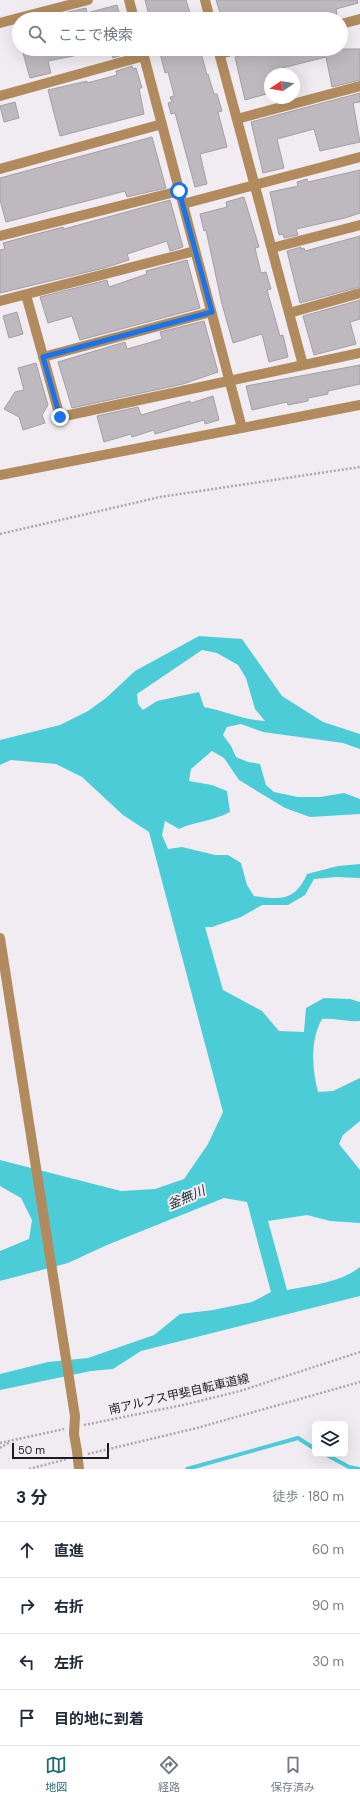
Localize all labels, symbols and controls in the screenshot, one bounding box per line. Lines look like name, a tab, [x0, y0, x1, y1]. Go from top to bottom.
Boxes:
search box	[12, 12, 348, 56]
icon: search	[26, 23, 48, 45]
text: ここで検索	[58, 25, 133, 45]
north arrow	[264, 68, 300, 104]
route start	[170, 182, 188, 200]
route end	[51, 408, 69, 426]
water label: 釜無川	[165, 1181, 209, 1213]
street label: 南アルプス甲斐自転車道線	[107, 1370, 251, 1418]
map controls	[312, 1421, 348, 1457]
button: layers	[312, 1421, 348, 1457]
scale bar	[12, 1441, 109, 1460]
text: 50 m	[18, 1443, 45, 1457]
text: 3 分	[16, 1486, 47, 1508]
text: 徒歩 · 180 m	[273, 1488, 344, 1505]
icon: ahead	[16, 1539, 38, 1561]
text: 直進	[54, 1541, 84, 1561]
text: 60 m	[312, 1541, 344, 1558]
icon: right	[16, 1595, 38, 1617]
text: 右折	[54, 1597, 84, 1617]
text: 90 m	[312, 1597, 344, 1614]
icon: left	[16, 1651, 38, 1673]
text: 左折	[54, 1653, 84, 1673]
text: 30 m	[312, 1653, 344, 1670]
icon: arrive	[16, 1707, 38, 1729]
text: 目的地に到着	[54, 1709, 144, 1729]
tab: 地図	[45, 1754, 67, 1794]
tab: 経路	[158, 1754, 180, 1794]
tab: 保存済み	[271, 1754, 315, 1794]

